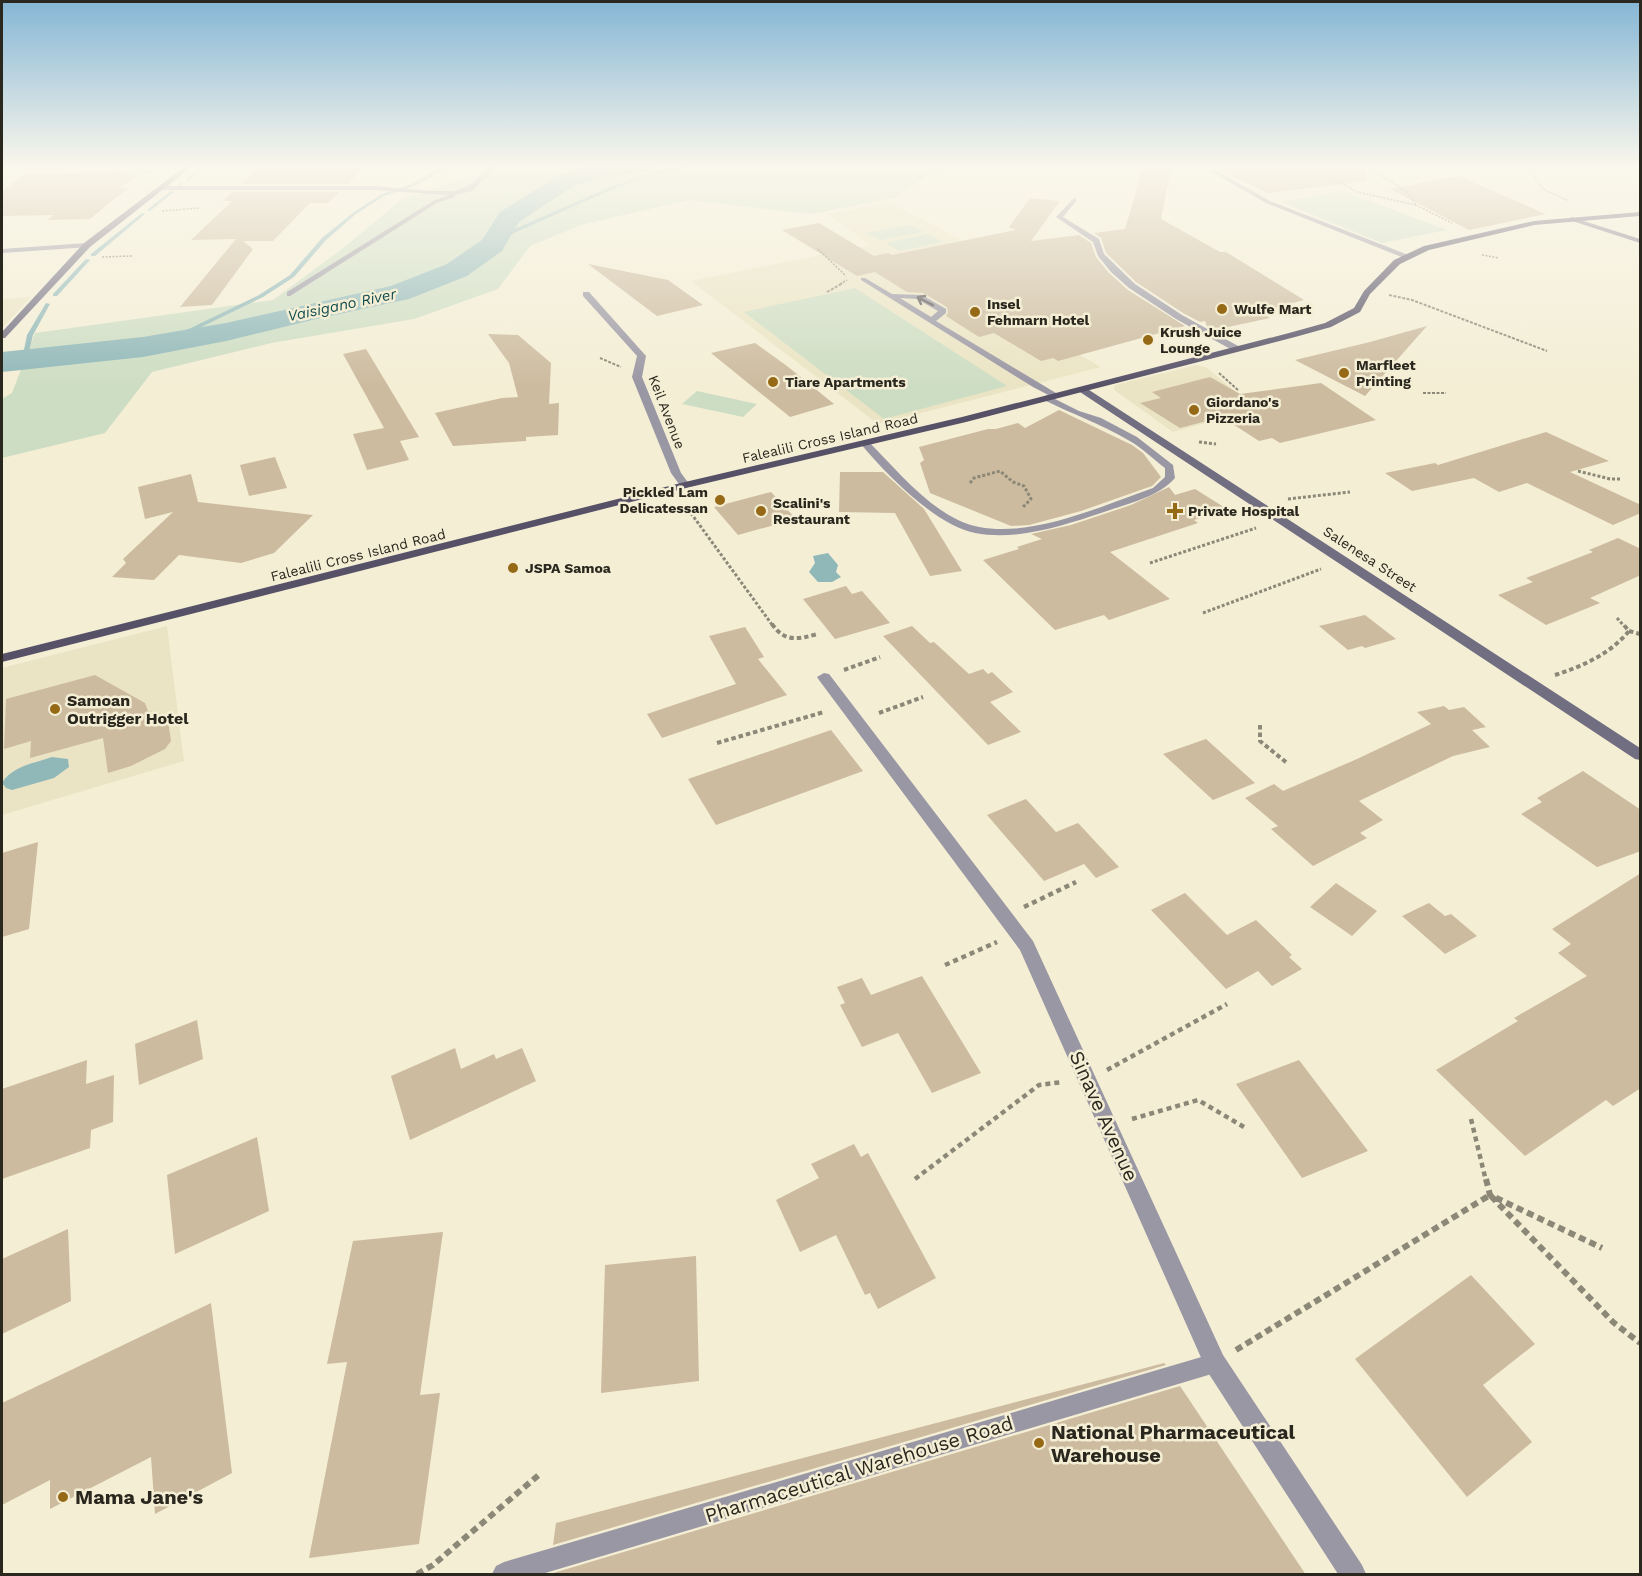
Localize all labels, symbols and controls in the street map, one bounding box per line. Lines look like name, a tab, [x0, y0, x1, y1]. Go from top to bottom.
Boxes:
water label: Vaisigano River	[286, 284, 399, 325]
one-way arrow	[916, 295, 934, 307]
place label: Insel Fehmarn Hotel	[987, 296, 1090, 328]
place label: Wulfe Mart	[1234, 301, 1311, 317]
marker: Wulfe Mart	[1215, 302, 1229, 316]
marker: Insel Fehmarn Hotel	[968, 305, 982, 319]
place label: Krush Juice Lounge	[1160, 324, 1242, 356]
marker: Krush Juice Lounge	[1141, 333, 1155, 347]
place label: Marfleet Printing	[1356, 357, 1416, 389]
marker: Marfleet Printing	[1337, 366, 1351, 380]
street label: Keil Avenue	[646, 373, 688, 451]
place label: Tiare Apartments	[785, 374, 906, 390]
marker: Tiare Apartments	[766, 375, 780, 389]
place label: Giordano's Pizzeria	[1206, 394, 1280, 426]
marker: Giordano's Pizzeria	[1187, 403, 1201, 417]
street label: Falealili Cross Island Road	[741, 410, 919, 466]
place label: Pickled Lam Delicatessan	[619, 484, 708, 516]
marker: Pickled Lam Delicatessan	[713, 493, 727, 507]
place label: Scalini's Restaurant	[773, 495, 850, 527]
marker: Private Hospital	[1166, 502, 1184, 520]
place label: Private Hospital	[1188, 503, 1300, 519]
marker: Scalini's Restaurant	[754, 504, 768, 518]
street label: Salenesa Street	[1320, 523, 1420, 595]
street label: Falealili Cross Island Road	[269, 525, 447, 585]
place label: JSPA Samoa	[525, 560, 612, 576]
marker: JSPA Samoa	[506, 561, 520, 575]
place label: Samoan Outrigger Hotel	[67, 691, 189, 728]
marker: Samoan Outrigger Hotel	[48, 702, 62, 716]
street label: Sinave Avenue	[1065, 1047, 1143, 1185]
street label: Pharmaceutical Warehouse Road	[702, 1411, 1016, 1527]
place label: National Pharmaceutical Warehouse	[1051, 1420, 1295, 1467]
marker: National Pharmaceutical Warehouse	[1032, 1436, 1046, 1450]
place label: Mama Jane's	[75, 1485, 204, 1509]
marker: Mama Jane's	[56, 1490, 70, 1504]

